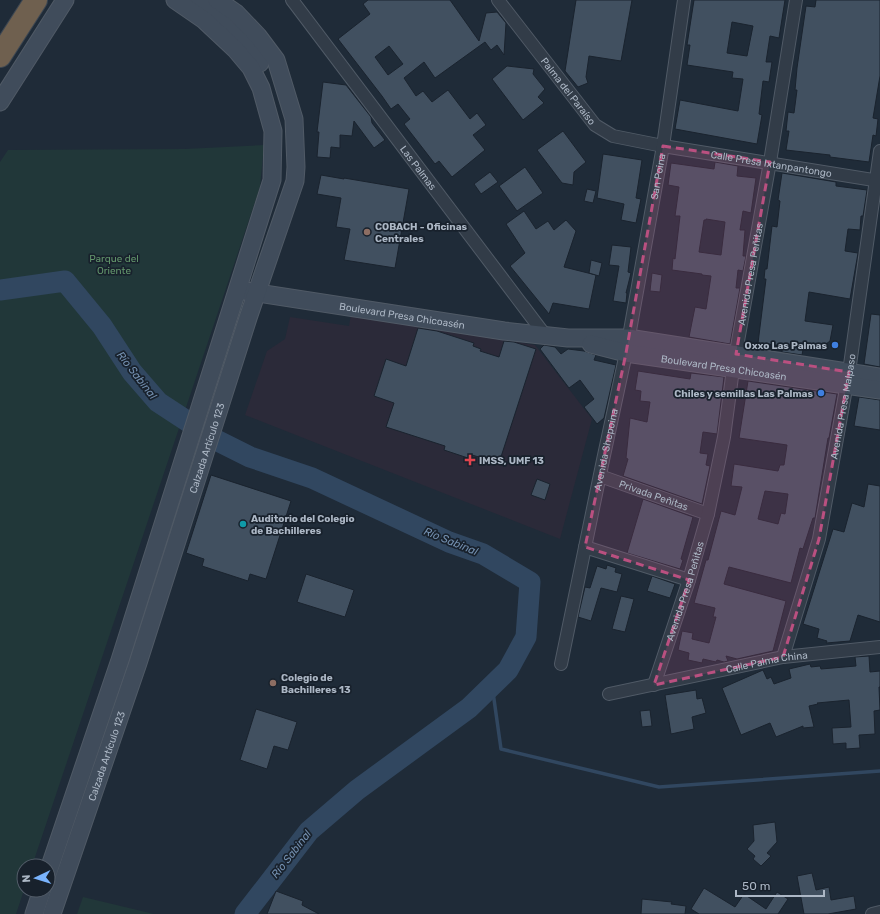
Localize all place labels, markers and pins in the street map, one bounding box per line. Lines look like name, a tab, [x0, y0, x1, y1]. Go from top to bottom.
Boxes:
place label: COBACH - Oficinas Centrales	[375, 221, 468, 245]
marker: COBACH - Oficinas Centrales	[362, 227, 372, 237]
place label: Oxxo Las Palmas	[745, 340, 827, 352]
marker: Oxxo Las Palmas	[830, 340, 840, 350]
place label: Chiles y semillas Las Palmas	[674, 388, 813, 400]
marker: Chiles y semillas Las Palmas	[816, 388, 826, 398]
marker: IMSS, UMF 13	[464, 454, 476, 466]
place label: IMSS, UMF 13	[479, 455, 544, 467]
place label: Auditorio del Colegio de Bachilleres	[251, 513, 355, 537]
marker: Auditorio del Colegio de Bachilleres	[238, 519, 248, 529]
place label: Colegio de Bachilleres 13	[281, 672, 351, 696]
marker: Colegio de Bachilleres 13	[268, 678, 278, 688]

